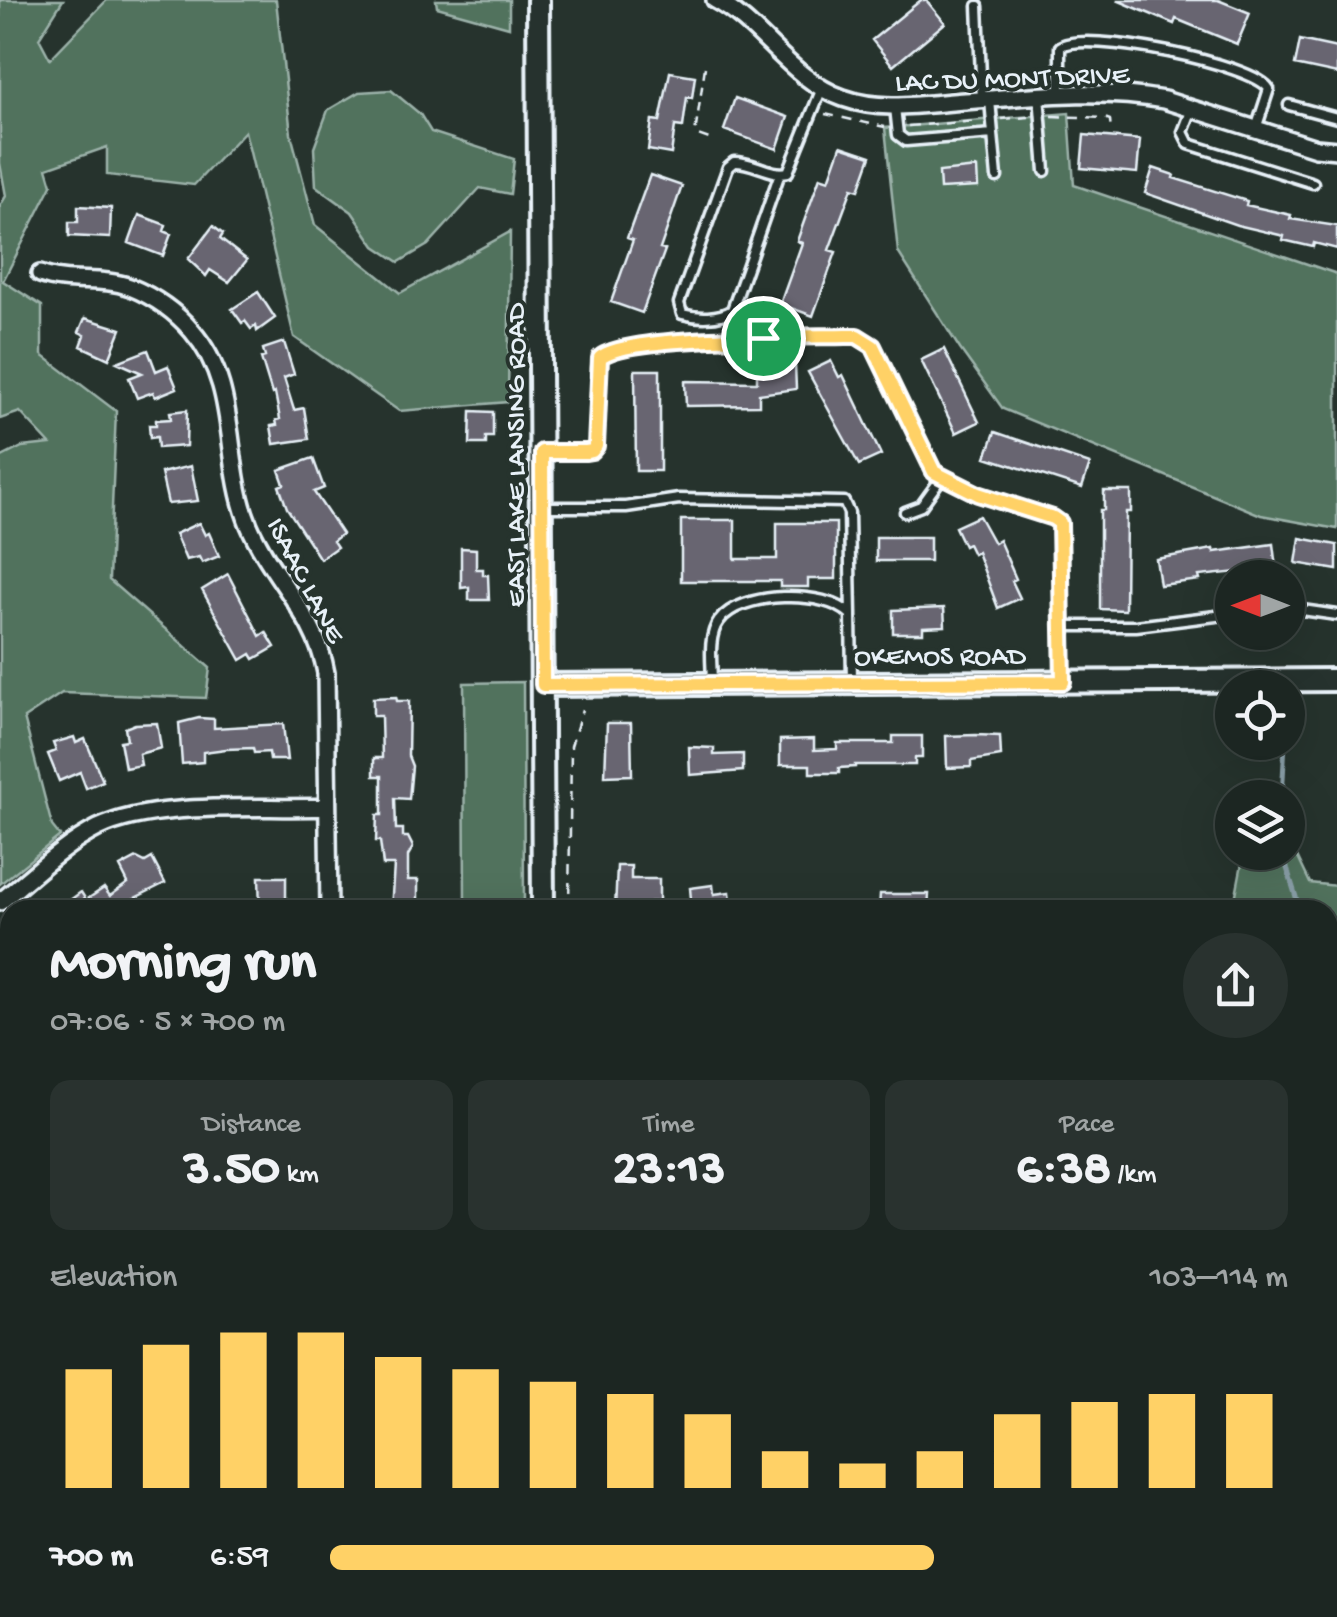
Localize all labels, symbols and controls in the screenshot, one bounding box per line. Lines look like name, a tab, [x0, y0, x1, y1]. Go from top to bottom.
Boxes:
street label: LAC DU MONT DRIVE	[895, 60, 1131, 101]
pin	[721, 296, 806, 381]
street label: EAST LAKE LANSING ROAD	[502, 302, 535, 607]
icon: arrive	[736, 311, 791, 366]
street label: ISAAC LANE	[257, 513, 351, 651]
north arrow	[1215, 560, 1305, 650]
map controls	[1215, 560, 1305, 870]
street label: OKEMOS ROAD	[854, 642, 1027, 675]
button: locate	[1215, 670, 1305, 760]
button: layers	[1215, 780, 1305, 870]
button: share	[1183, 933, 1288, 1038]
text: Morning run	[50, 934, 316, 998]
text: 07:06 · 5 × 700 m	[50, 1004, 285, 1042]
text: Distance	[202, 1109, 301, 1142]
text: Time	[643, 1109, 695, 1142]
text: Pace	[1059, 1109, 1114, 1142]
text: 3.50	[184, 1142, 280, 1201]
text: 23:13	[613, 1142, 725, 1201]
text: 6:38	[1017, 1142, 1111, 1201]
text: km	[280, 1159, 319, 1192]
text: /km	[1111, 1159, 1157, 1192]
text: Elevation	[50, 1260, 177, 1298]
text: 103–114 m	[1149, 1260, 1288, 1298]
text: 700 m	[50, 1539, 133, 1577]
text: 6:59	[210, 1539, 269, 1577]

